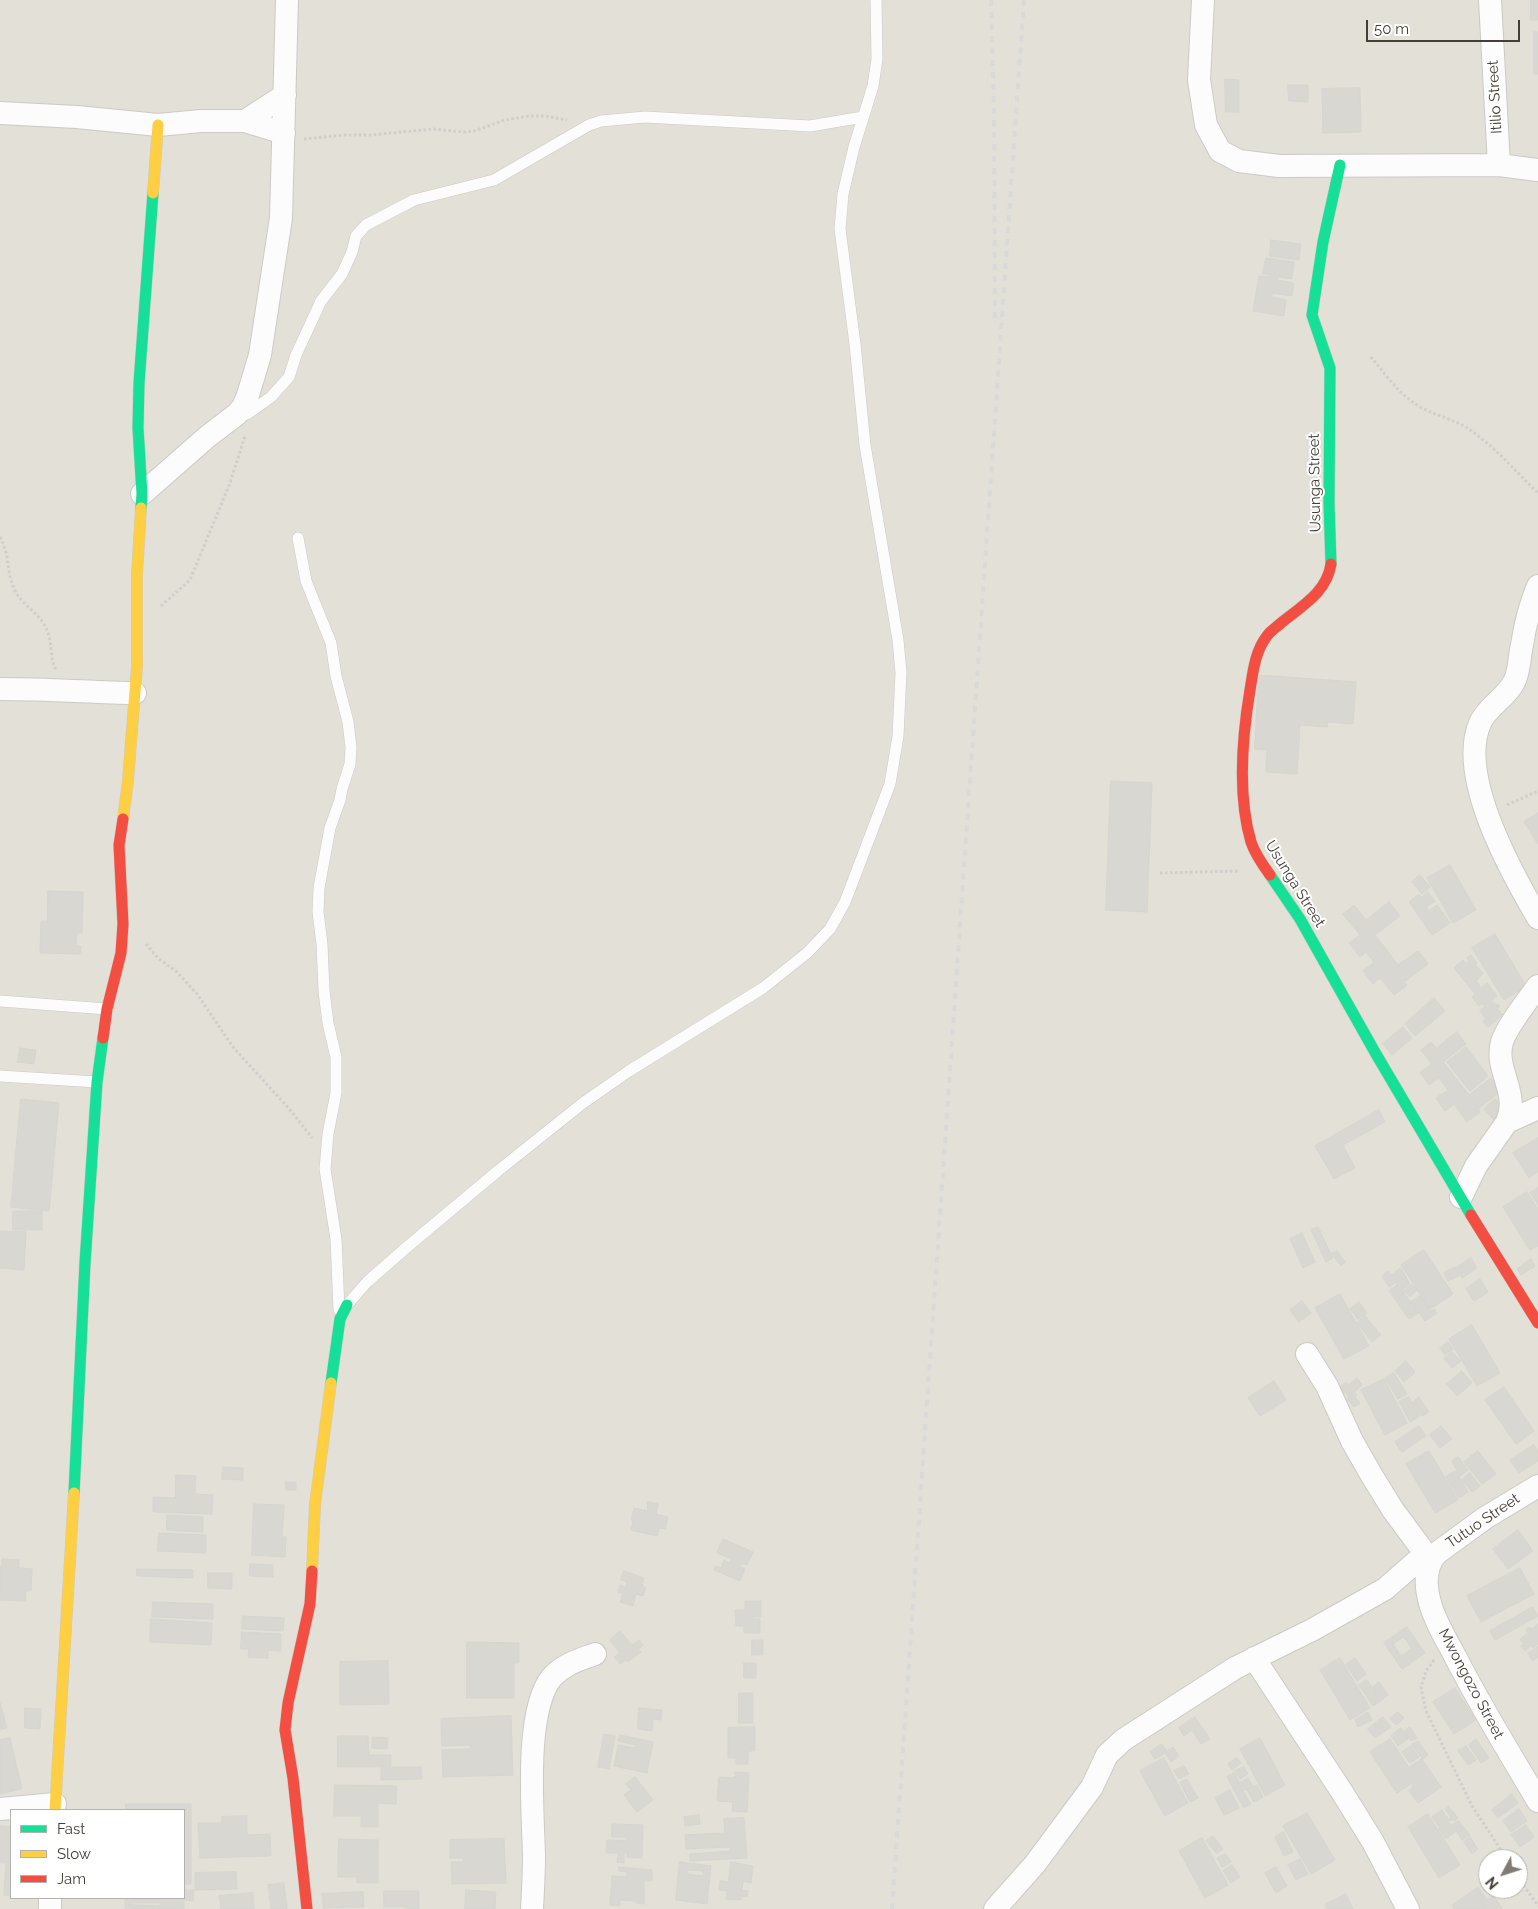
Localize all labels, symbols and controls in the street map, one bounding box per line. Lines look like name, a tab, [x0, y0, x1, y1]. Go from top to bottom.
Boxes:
scale bar	[1368, 10, 1522, 42]
text: 50 m	[1374, 20, 1409, 38]
street label: Itilio Street	[1484, 60, 1506, 134]
street label: Usunga Street	[1305, 433, 1325, 533]
street label: Usunga Street	[1261, 837, 1329, 931]
street label: Tutuo Street	[1443, 1490, 1523, 1552]
street label: Mwongozo Street	[1434, 1626, 1508, 1742]
legend	[10, 1809, 185, 1899]
text: Fast	[57, 1820, 85, 1838]
text: Slow	[57, 1845, 91, 1863]
north arrow	[1478, 1849, 1528, 1899]
text: Jam	[57, 1870, 86, 1888]
text: N	[1483, 1874, 1502, 1892]

